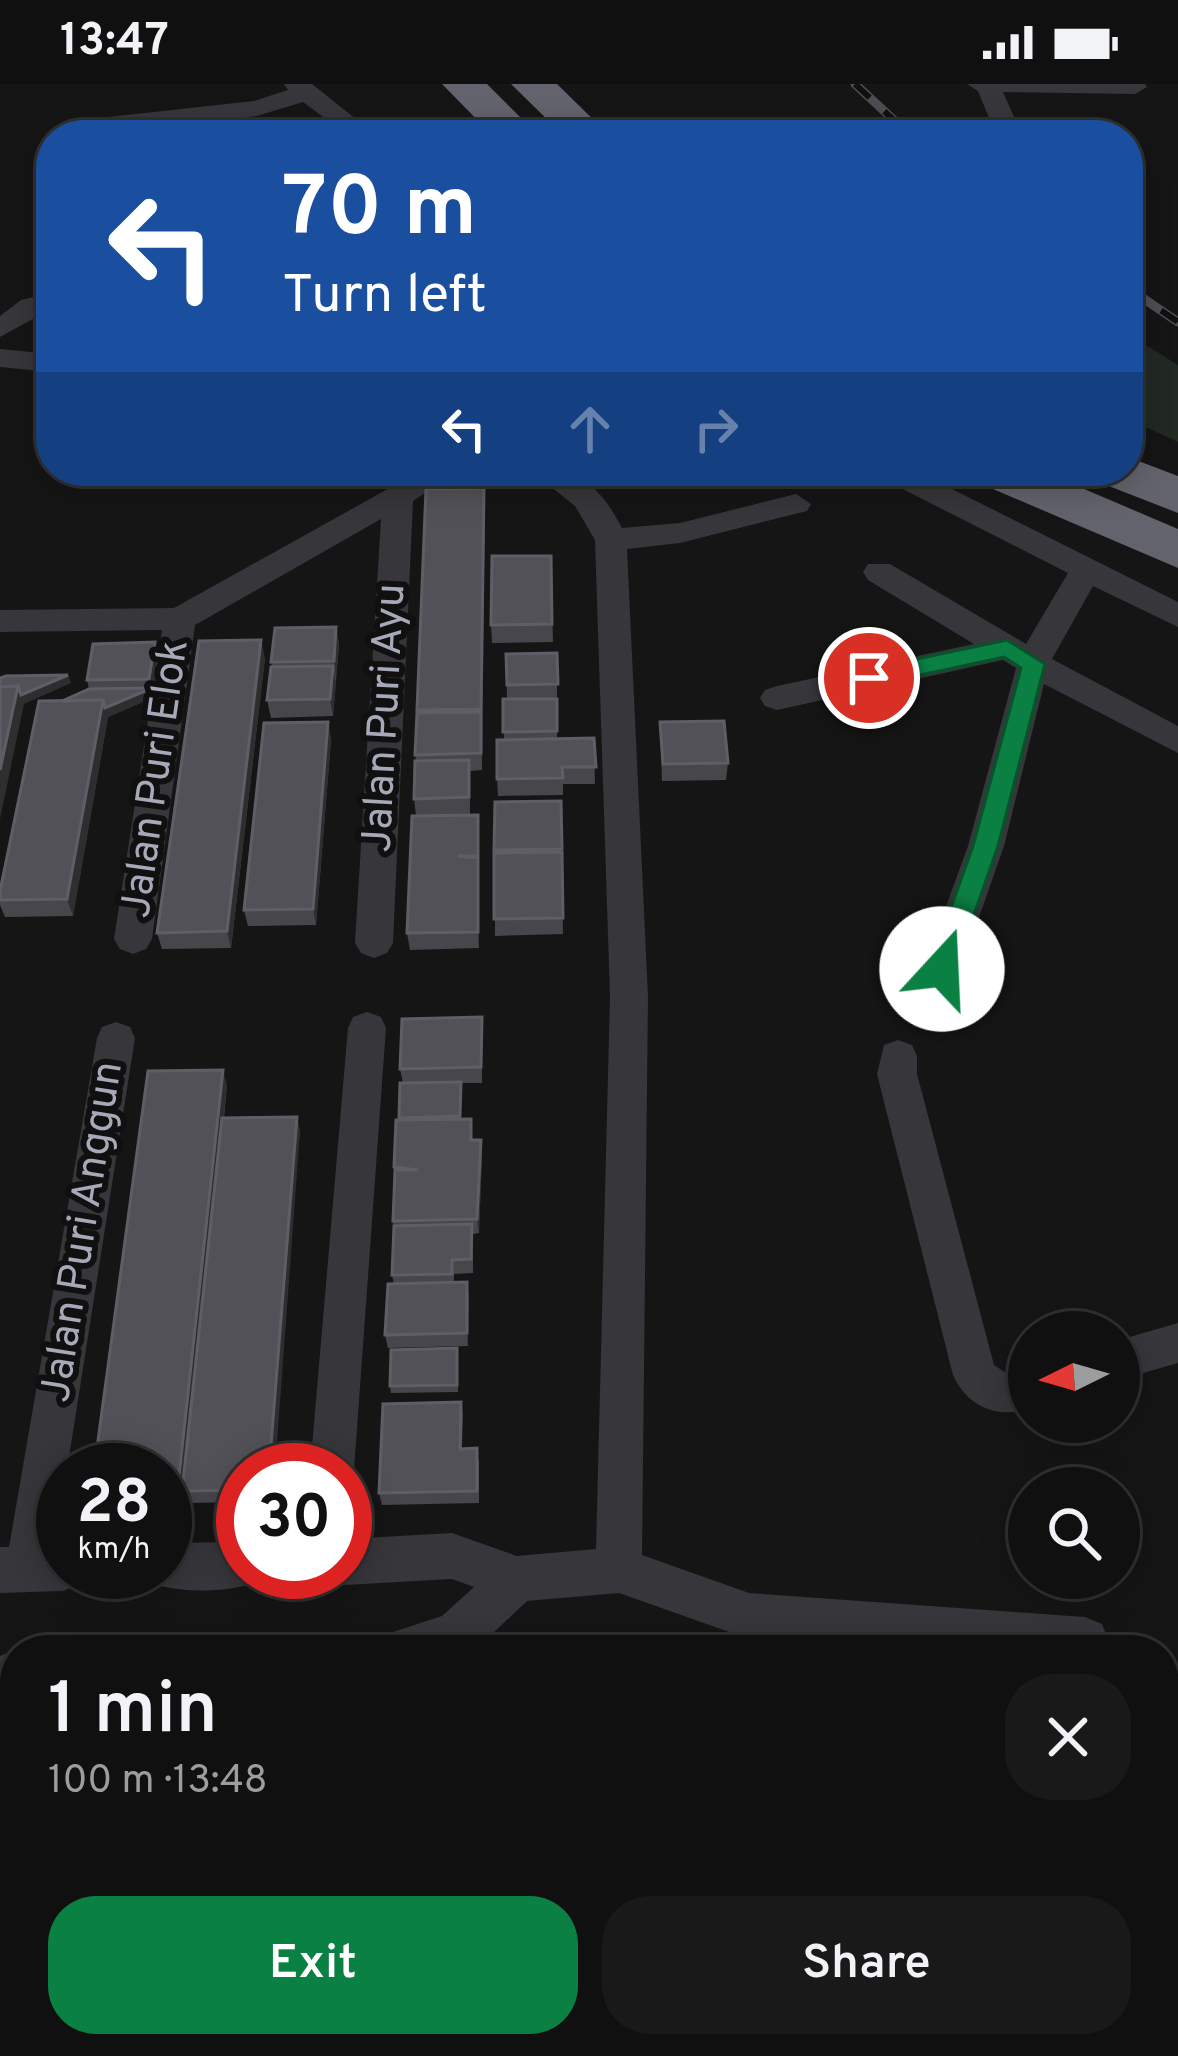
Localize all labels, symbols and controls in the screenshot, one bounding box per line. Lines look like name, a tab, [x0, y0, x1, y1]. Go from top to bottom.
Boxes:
text: 13:47	[60, 14, 169, 71]
text: 70 m	[282, 159, 477, 265]
icon: left	[84, 168, 240, 324]
text: Turn left	[282, 263, 487, 332]
icon: left	[431, 396, 497, 462]
icon: ahead	[557, 396, 623, 462]
icon: right	[683, 396, 749, 462]
street label: Jalan Puri Ayu	[352, 582, 420, 854]
pin	[818, 627, 920, 729]
street label: Jalan Puri Elok	[111, 636, 203, 922]
icon: arrive	[836, 645, 902, 711]
position arrow	[879, 906, 1005, 1032]
street label: Jalan Puri Anggun	[31, 1058, 137, 1406]
north arrow	[1008, 1311, 1140, 1443]
map controls	[1008, 1311, 1140, 1599]
speed limit sign: 30	[216, 1443, 372, 1599]
button: search	[1008, 1467, 1140, 1599]
text: 28	[77, 1468, 151, 1544]
text: km/h	[78, 1532, 150, 1569]
text: 1 min	[48, 1667, 218, 1759]
button: close	[1005, 1674, 1131, 1800]
text: 100 m · 13:48	[48, 1758, 268, 1807]
button: Exit	[48, 1896, 578, 2034]
button: Share	[602, 1896, 1131, 2034]

